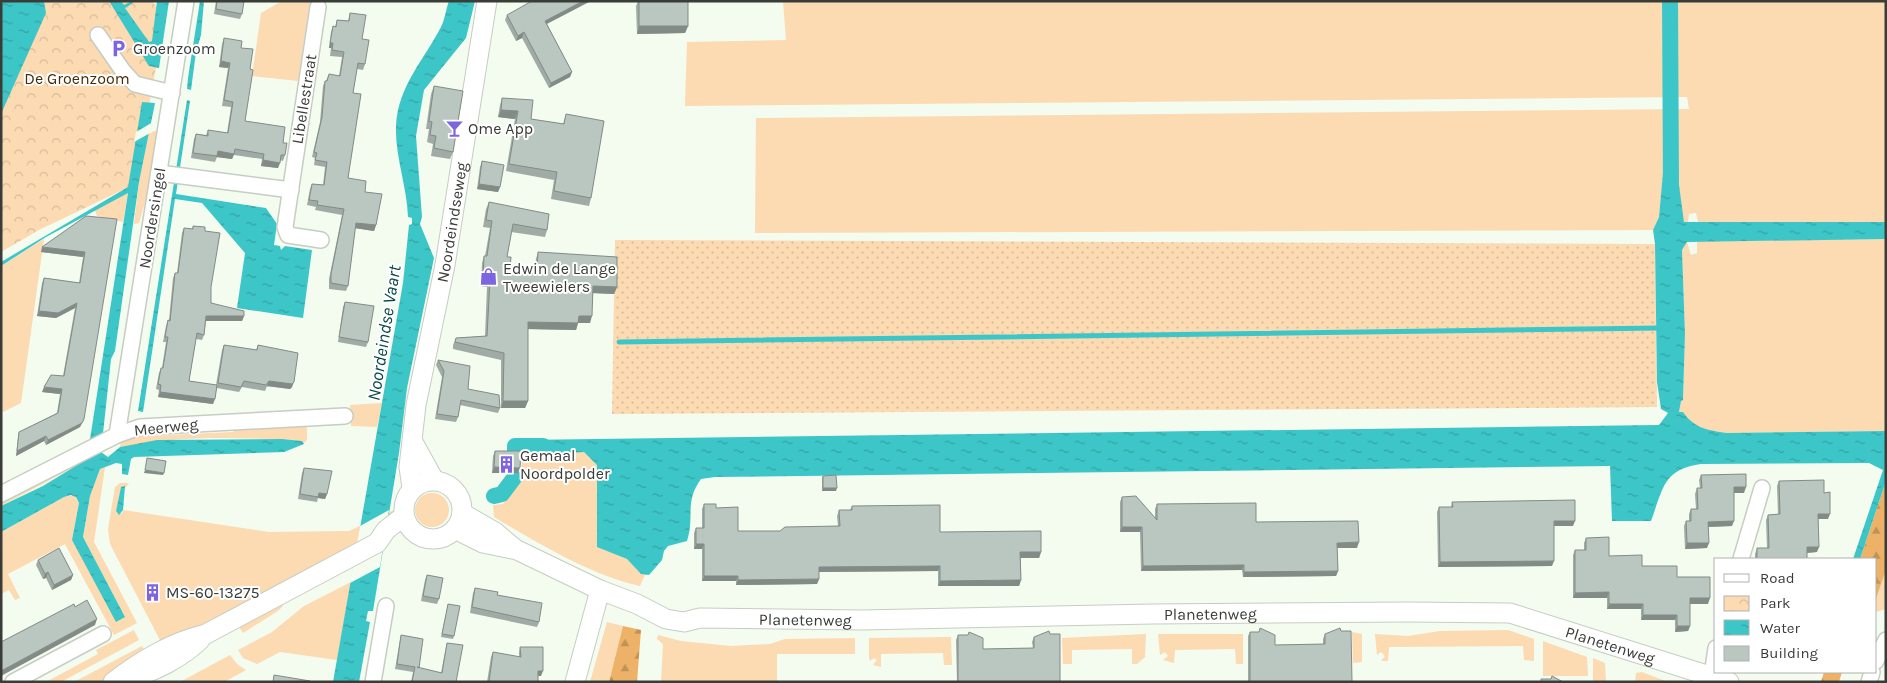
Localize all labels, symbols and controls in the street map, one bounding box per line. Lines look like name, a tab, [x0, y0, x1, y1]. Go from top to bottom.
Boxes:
parking icon: Groenzoom	[109, 38, 129, 58]
place label: Groenzoom	[133, 39, 216, 58]
street label: Libellestraat	[288, 53, 320, 145]
park label: De Groenzoom	[24, 69, 130, 88]
bar icon: Ome App	[444, 118, 464, 138]
place label: Ome App	[468, 119, 533, 138]
street label: Noordeindseweg	[432, 161, 471, 284]
street label: Noordersingel	[135, 166, 169, 270]
place label: Edwin de Lange Tweewielers	[503, 259, 616, 296]
water label: Noordeindse Vaart	[362, 263, 406, 402]
shop icon: Edwin de Lange Tweewielers	[479, 267, 499, 287]
street label: Meerweg	[133, 414, 199, 440]
place label: Gemaal Noordpolder	[520, 446, 610, 483]
building icon: Gemaal Noordpolder	[496, 454, 516, 474]
legend	[1714, 558, 1877, 673]
text: Road	[1760, 569, 1795, 587]
building icon: MS-60-13275	[142, 582, 162, 602]
place label: MS-60-13275	[166, 583, 260, 602]
text: Park	[1760, 594, 1790, 612]
street label: Planetenweg	[1164, 604, 1257, 623]
street label: Planetenweg	[759, 609, 852, 629]
text: Water	[1760, 619, 1801, 637]
street label: Planetenweg	[1563, 622, 1658, 668]
text: Building	[1760, 644, 1818, 662]

